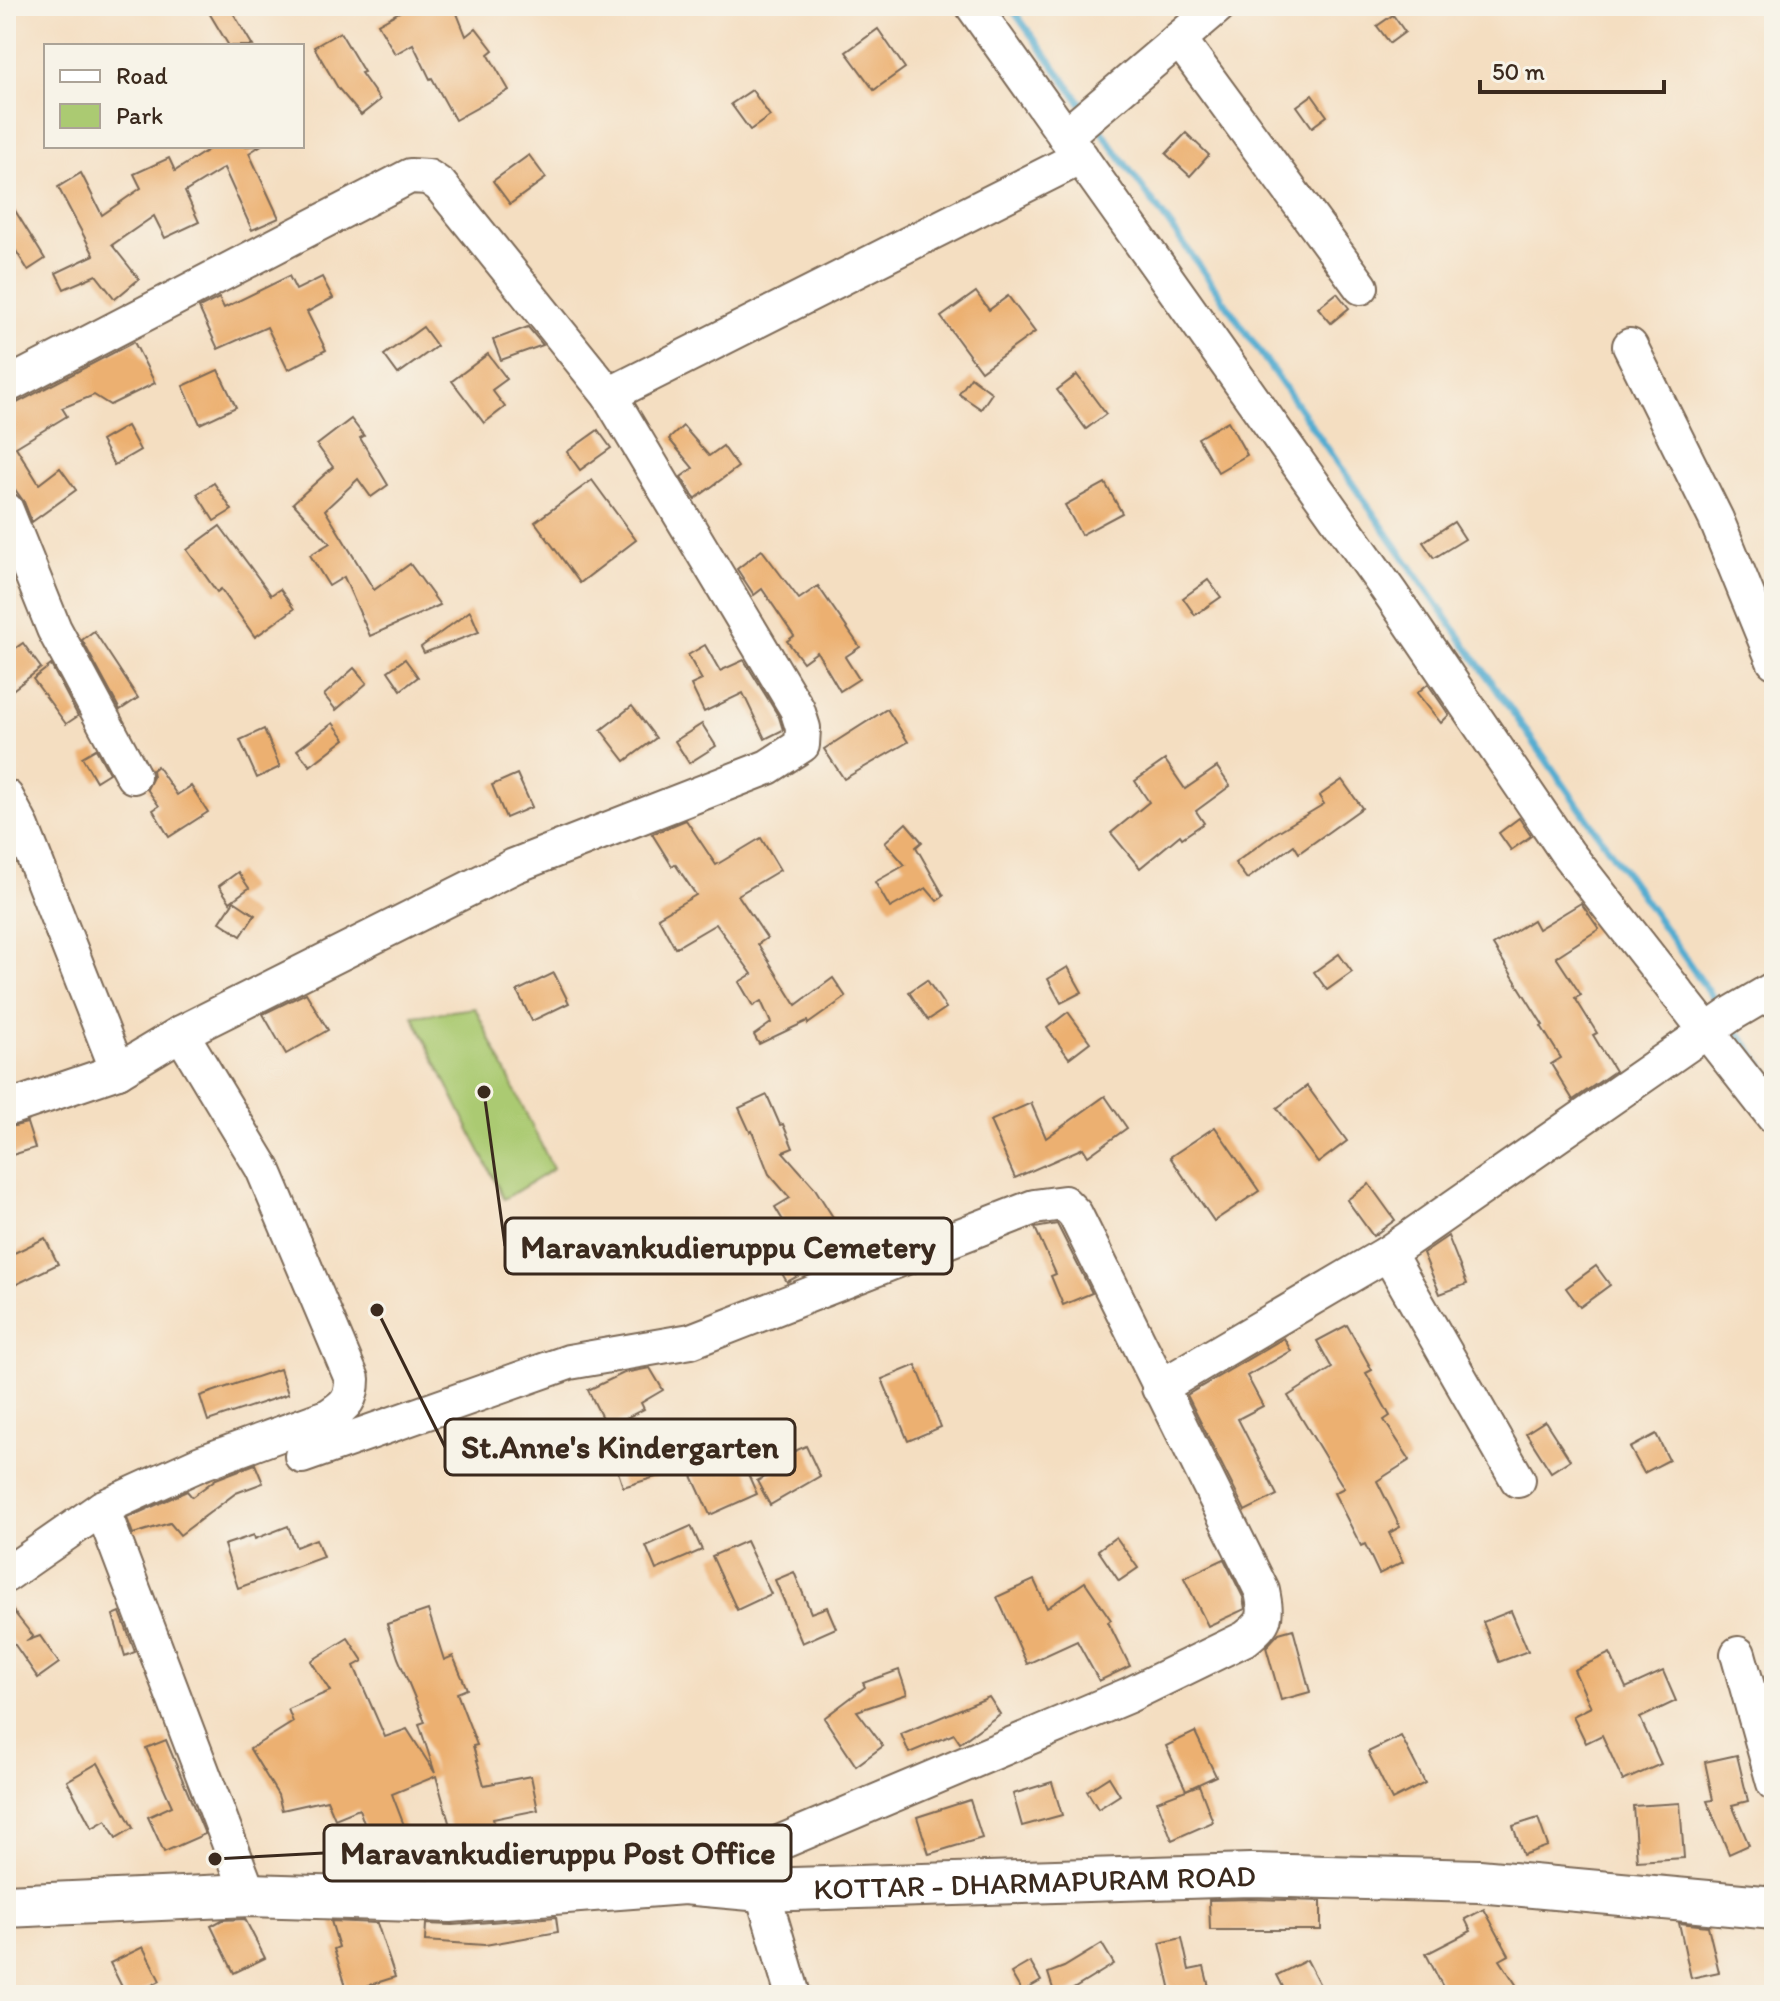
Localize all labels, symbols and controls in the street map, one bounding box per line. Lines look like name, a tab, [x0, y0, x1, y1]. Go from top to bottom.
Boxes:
legend	[44, 44, 304, 148]
scale bar	[1480, 44, 1664, 94]
text: 50 m	[1492, 57, 1545, 86]
text: Road	[116, 61, 168, 90]
text: Park	[116, 101, 163, 130]
callout: Maravankudieruppu Cemetery	[505, 1218, 952, 1274]
text: Maravankudieruppu Cemetery	[520, 1228, 936, 1266]
callout: St.Anne's Kindergarten	[445, 1419, 795, 1475]
text: St.Anne's Kindergarten	[461, 1428, 780, 1466]
callout: Maravankudieruppu Post Office	[324, 1825, 791, 1881]
text: Maravankudieruppu Post Office	[340, 1834, 776, 1872]
street label: KOTTAR - DHARMAPURAM ROAD	[813, 1856, 1256, 1907]

